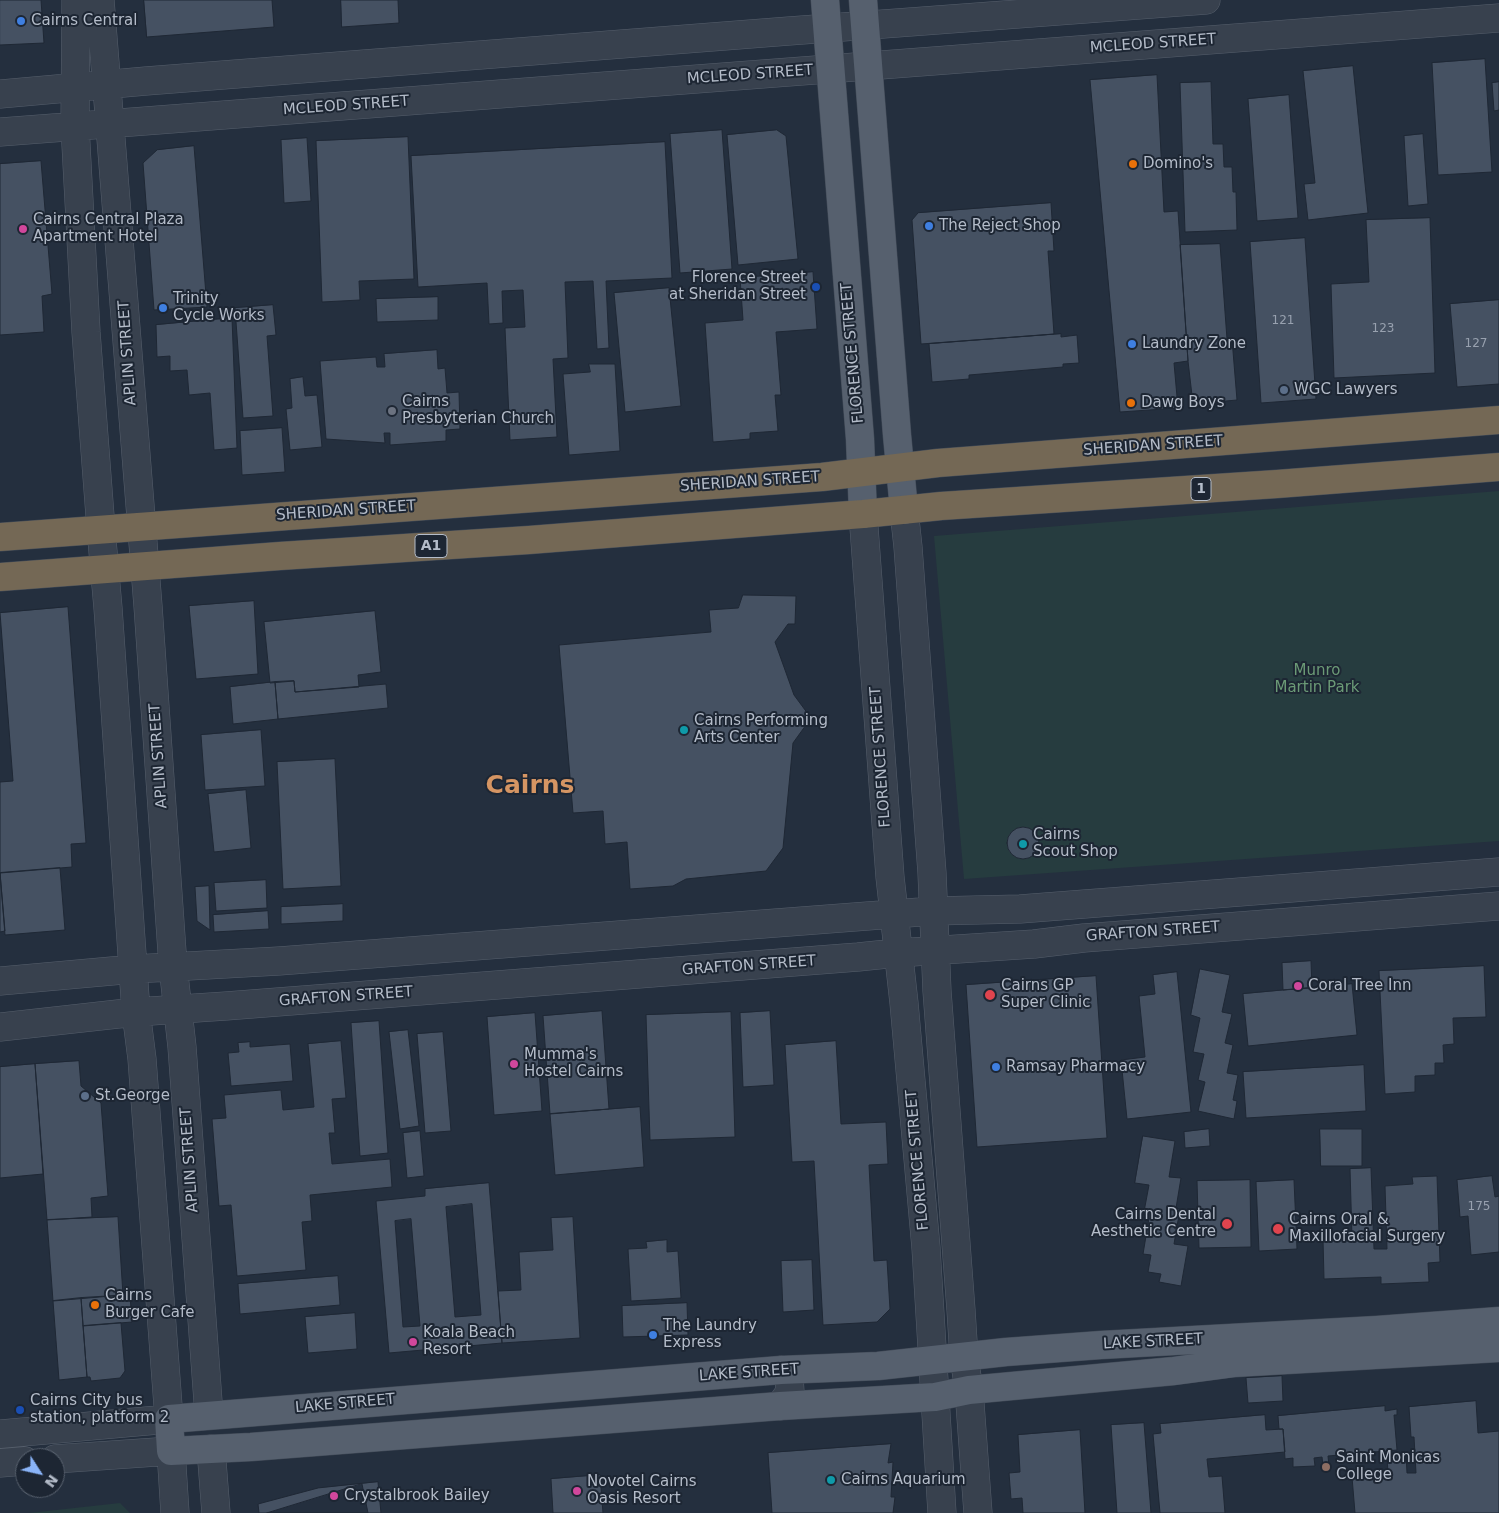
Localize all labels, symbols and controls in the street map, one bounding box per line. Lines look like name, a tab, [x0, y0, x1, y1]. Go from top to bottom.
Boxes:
place label: Cairns Central	[31, 12, 137, 30]
marker: Cairns Central	[15, 15, 27, 27]
street label: MCLEOD STREET	[1089, 31, 1217, 57]
street label: MCLEOD STREET	[686, 62, 814, 88]
street label: MCLEOD STREET	[282, 93, 410, 119]
place label: Domino's	[1143, 155, 1213, 173]
marker: Domino's	[1127, 158, 1139, 170]
place label: Cairns Central Plaza Apartment Hotel	[33, 211, 184, 246]
place label: The Reject Shop	[939, 217, 1061, 235]
marker: The Reject Shop	[923, 220, 935, 232]
marker: Cairns Central Plaza Apartment Hotel	[17, 223, 29, 235]
place label: Florence Street at Sheridan Street	[669, 269, 806, 304]
marker: Florence Street at Sheridan Street	[810, 281, 822, 293]
street label: FLORENCE STREET	[838, 282, 868, 424]
place label: Trinity Cycle Works	[173, 290, 265, 325]
street label: APLIN STREET	[115, 300, 141, 406]
marker: Trinity Cycle Works	[157, 302, 169, 314]
house number: 121	[1272, 314, 1294, 328]
house number: 123	[1372, 322, 1394, 336]
place label: Laundry Zone	[1142, 335, 1246, 353]
house number: 127	[1465, 337, 1487, 351]
marker: Laundry Zone	[1126, 338, 1138, 350]
place label: WGC Lawyers	[1294, 381, 1398, 399]
marker: WGC Lawyers	[1278, 384, 1290, 396]
place label: Cairns Presbyterian Church	[402, 393, 554, 428]
place label: Dawg Boys	[1141, 394, 1224, 412]
marker: Dawg Boys	[1125, 397, 1137, 409]
marker: Cairns Presbyterian Church	[386, 405, 398, 417]
street label: SHERIDAN STREET	[1083, 432, 1223, 460]
street label: SHERIDAN STREET	[680, 468, 820, 496]
road number: 1	[1191, 478, 1211, 500]
street label: SHERIDAN STREET	[276, 497, 416, 525]
road number: A1	[415, 534, 447, 558]
park label: Munro Martin Park	[1274, 662, 1360, 697]
street label: FLORENCE STREET	[867, 686, 895, 828]
street label: APLIN STREET	[146, 703, 172, 809]
place label: Cairns Performing Arts Center	[694, 712, 828, 747]
marker: Cairns Performing Arts Center	[678, 724, 690, 736]
district label: Cairns	[486, 771, 574, 801]
place label: Cairns Scout Shop	[1033, 826, 1118, 861]
marker: Cairns Scout Shop	[1017, 838, 1029, 850]
street label: GRAFTON STREET	[1085, 918, 1221, 946]
street label: GRAFTON STREET	[681, 952, 817, 980]
place label: Cairns GP Super Clinic	[1001, 977, 1090, 1012]
place label: Coral Tree Inn	[1308, 977, 1411, 995]
marker: Coral Tree Inn	[1292, 980, 1304, 992]
street label: GRAFTON STREET	[278, 983, 414, 1011]
marker: Cairns GP Super Clinic	[983, 988, 997, 1002]
place label: Mumma's Hostel Cairns	[524, 1046, 623, 1081]
marker: Mumma's Hostel Cairns	[508, 1058, 520, 1070]
place label: Ramsay Pharmacy	[1006, 1058, 1145, 1076]
marker: Ramsay Pharmacy	[990, 1061, 1002, 1073]
place label: St.George	[95, 1087, 170, 1105]
street label: FLORENCE STREET	[903, 1089, 933, 1231]
marker: St.George	[79, 1090, 91, 1102]
street label: APLIN STREET	[177, 1107, 203, 1213]
house number: 175	[1468, 1200, 1490, 1214]
place label: Cairns Dental Aesthetic Centre	[1091, 1206, 1216, 1241]
place label: Cairns Oral & Maxillofacial Surgery	[1289, 1211, 1445, 1246]
marker: Cairns Dental Aesthetic Centre	[1220, 1217, 1234, 1231]
marker: Cairns Oral & Maxillofacial Surgery	[1271, 1222, 1285, 1236]
place label: Cairns Burger Cafe	[105, 1287, 195, 1322]
marker: Cairns Burger Cafe	[89, 1299, 101, 1311]
place label: The Laundry Express	[663, 1317, 757, 1352]
place label: Koala Beach Resort	[423, 1324, 515, 1359]
marker: The Laundry Express	[647, 1329, 659, 1341]
street label: LAKE STREET	[1102, 1330, 1204, 1354]
marker: Koala Beach Resort	[407, 1336, 419, 1348]
street label: LAKE STREET	[698, 1361, 800, 1385]
street label: LAKE STREET	[294, 1391, 396, 1417]
place label: Cairns City bus station, platform 2	[30, 1392, 169, 1427]
marker: Cairns City bus station, platform 2	[14, 1404, 26, 1416]
north arrow	[15, 1448, 65, 1498]
place label: Saint Monicas College	[1336, 1449, 1440, 1484]
marker: Saint Monicas College	[1320, 1461, 1332, 1473]
place label: Cairns Aquarium	[841, 1471, 965, 1489]
text: N	[42, 1472, 61, 1490]
place label: Novotel Cairns Oasis Resort	[587, 1473, 697, 1508]
marker: Cairns Aquarium	[825, 1474, 837, 1486]
marker: Novotel Cairns Oasis Resort	[571, 1485, 583, 1497]
place label: Crystalbrook Bailey	[344, 1487, 490, 1505]
marker: Crystalbrook Bailey	[328, 1490, 340, 1502]

